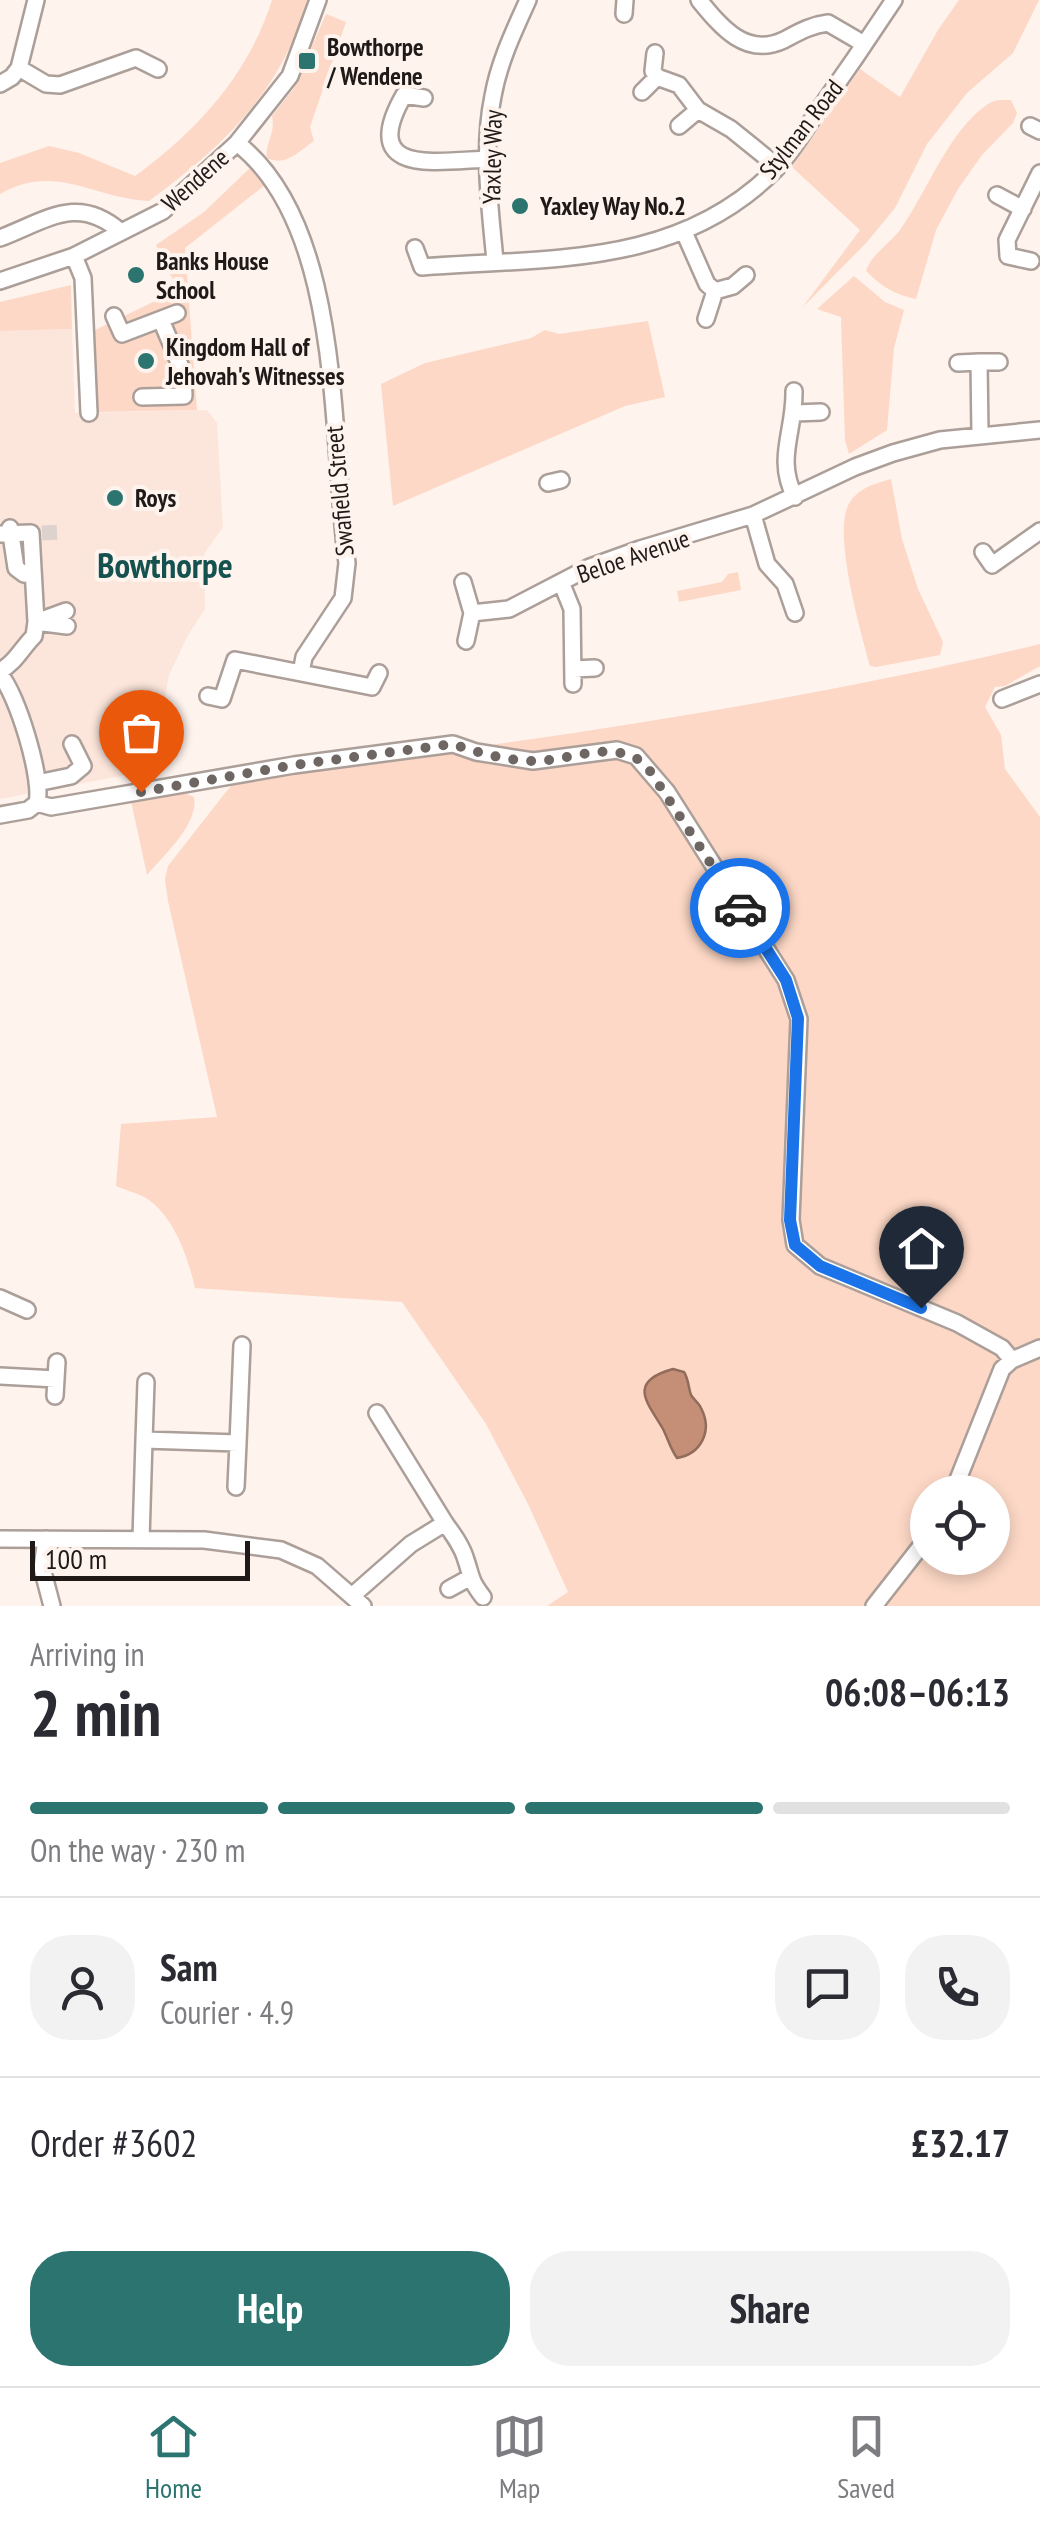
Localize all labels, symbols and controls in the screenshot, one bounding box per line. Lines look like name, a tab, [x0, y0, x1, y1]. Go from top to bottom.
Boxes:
place label: Bowthorpe / Wendene	[326, 31, 424, 92]
marker: Bowthorpe / Wendene	[296, 50, 318, 72]
street label: Stylman Road	[752, 73, 850, 185]
street label: Yaxley Way	[475, 109, 509, 205]
street label: Wendene	[155, 141, 235, 219]
place label: Yaxley Way No.2	[539, 190, 686, 222]
marker: Yaxley Way No.2	[509, 195, 531, 217]
place label: Banks House School	[156, 245, 269, 306]
marker: Banks House School	[125, 264, 147, 286]
place label: Kingdom Hall of Jehovah's Witnesses	[165, 331, 345, 392]
marker: Kingdom Hall of Jehovah's Witnesses	[135, 350, 157, 372]
street label: Swafield Street	[317, 425, 361, 557]
place label: Roys	[135, 482, 176, 514]
marker: Roys	[104, 487, 126, 509]
street label: Beloe Avenue	[573, 522, 693, 590]
district label: Bowthorpe	[97, 542, 233, 588]
pin	[99, 690, 184, 793]
icon: bag	[114, 705, 169, 760]
courier	[690, 858, 790, 958]
icon: car	[713, 881, 768, 936]
pin	[879, 1206, 964, 1309]
icon: home	[894, 1221, 949, 1276]
map controls	[910, 1475, 1010, 1575]
button: locate	[910, 1475, 1010, 1575]
scale bar	[30, 1536, 250, 1580]
text: 100 m	[45, 1540, 107, 1577]
text: Arriving in	[30, 1633, 145, 1675]
text: 06:08–06:13	[825, 1667, 1010, 1716]
text: 2 min	[30, 1670, 161, 1754]
text: On the way · 230 m	[30, 1829, 245, 1871]
button: person	[30, 1935, 135, 2040]
button: chat	[775, 1935, 880, 2040]
button: phone	[905, 1935, 1010, 2040]
text: Sam	[160, 1942, 218, 1991]
text: Courier · 4.9	[160, 1991, 294, 2033]
text: Order #3602	[30, 2118, 197, 2167]
text: £32.17	[911, 2118, 1010, 2167]
button: Help	[30, 2251, 510, 2366]
button: Share	[530, 2251, 1010, 2366]
tab: Home	[145, 2409, 202, 2506]
tab: Map	[492, 2409, 547, 2506]
tab: Saved	[837, 2409, 895, 2506]

